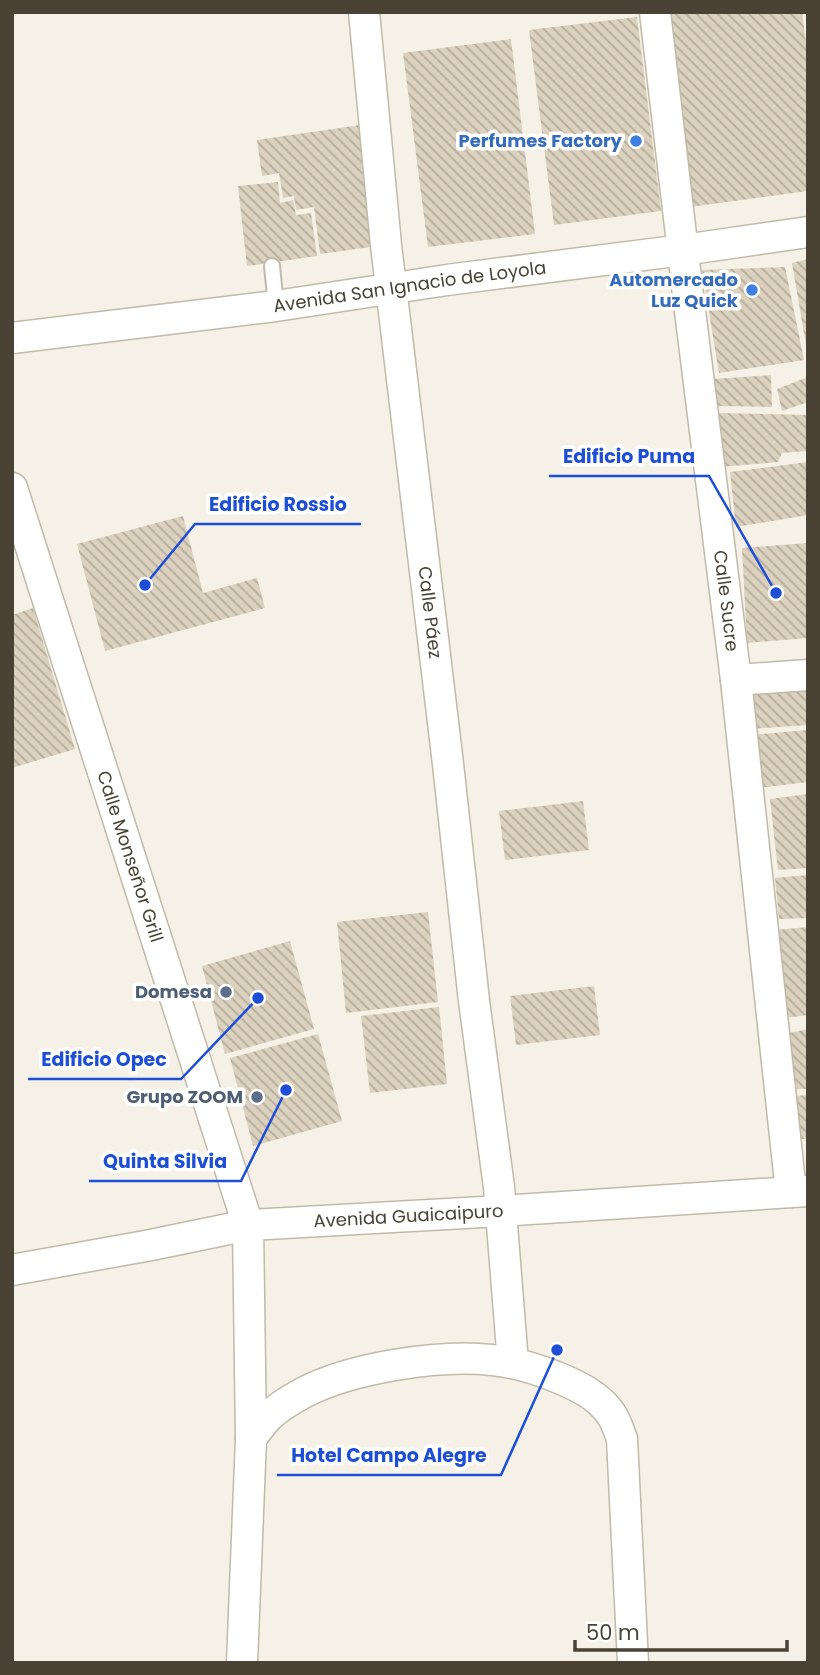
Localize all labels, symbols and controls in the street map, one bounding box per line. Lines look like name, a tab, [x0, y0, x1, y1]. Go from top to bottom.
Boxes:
place label: Perfumes Factory	[459, 128, 623, 153]
marker: Perfumes Factory	[628, 133, 644, 149]
street label: Avenida San Ignacio de Loyola	[271, 255, 548, 318]
place label: Automercado Luz Quick	[609, 267, 739, 313]
marker: Automercado Luz Quick	[744, 282, 760, 298]
callout: Edificio Puma	[549, 436, 709, 476]
text: Edificio Puma	[563, 443, 695, 470]
callout: Edificio Rossio	[195, 484, 361, 524]
text: Edificio Rossio	[209, 491, 347, 518]
street label: Calle Sucre	[708, 549, 745, 653]
street label: Calle Páez	[412, 565, 448, 660]
street label: Calle Monseñor Grill	[91, 767, 170, 945]
place label: Domesa	[135, 979, 212, 1004]
marker: Domesa	[218, 984, 234, 1000]
callout: Edificio Opec	[28, 1039, 181, 1079]
text: Edificio Opec	[41, 1046, 167, 1073]
place label: Grupo ZOOM	[126, 1084, 243, 1109]
marker: Grupo ZOOM	[249, 1089, 265, 1105]
callout: Quinta Silvia	[89, 1141, 241, 1181]
text: Quinta Silvia	[103, 1148, 227, 1175]
street label: Avenida Guaicaipuro	[313, 1198, 504, 1233]
callout: Hotel Campo Alegre	[277, 1435, 501, 1475]
text: Hotel Campo Alegre	[291, 1442, 487, 1469]
scale bar	[575, 1608, 787, 1652]
text: 50 m	[586, 1618, 640, 1647]

